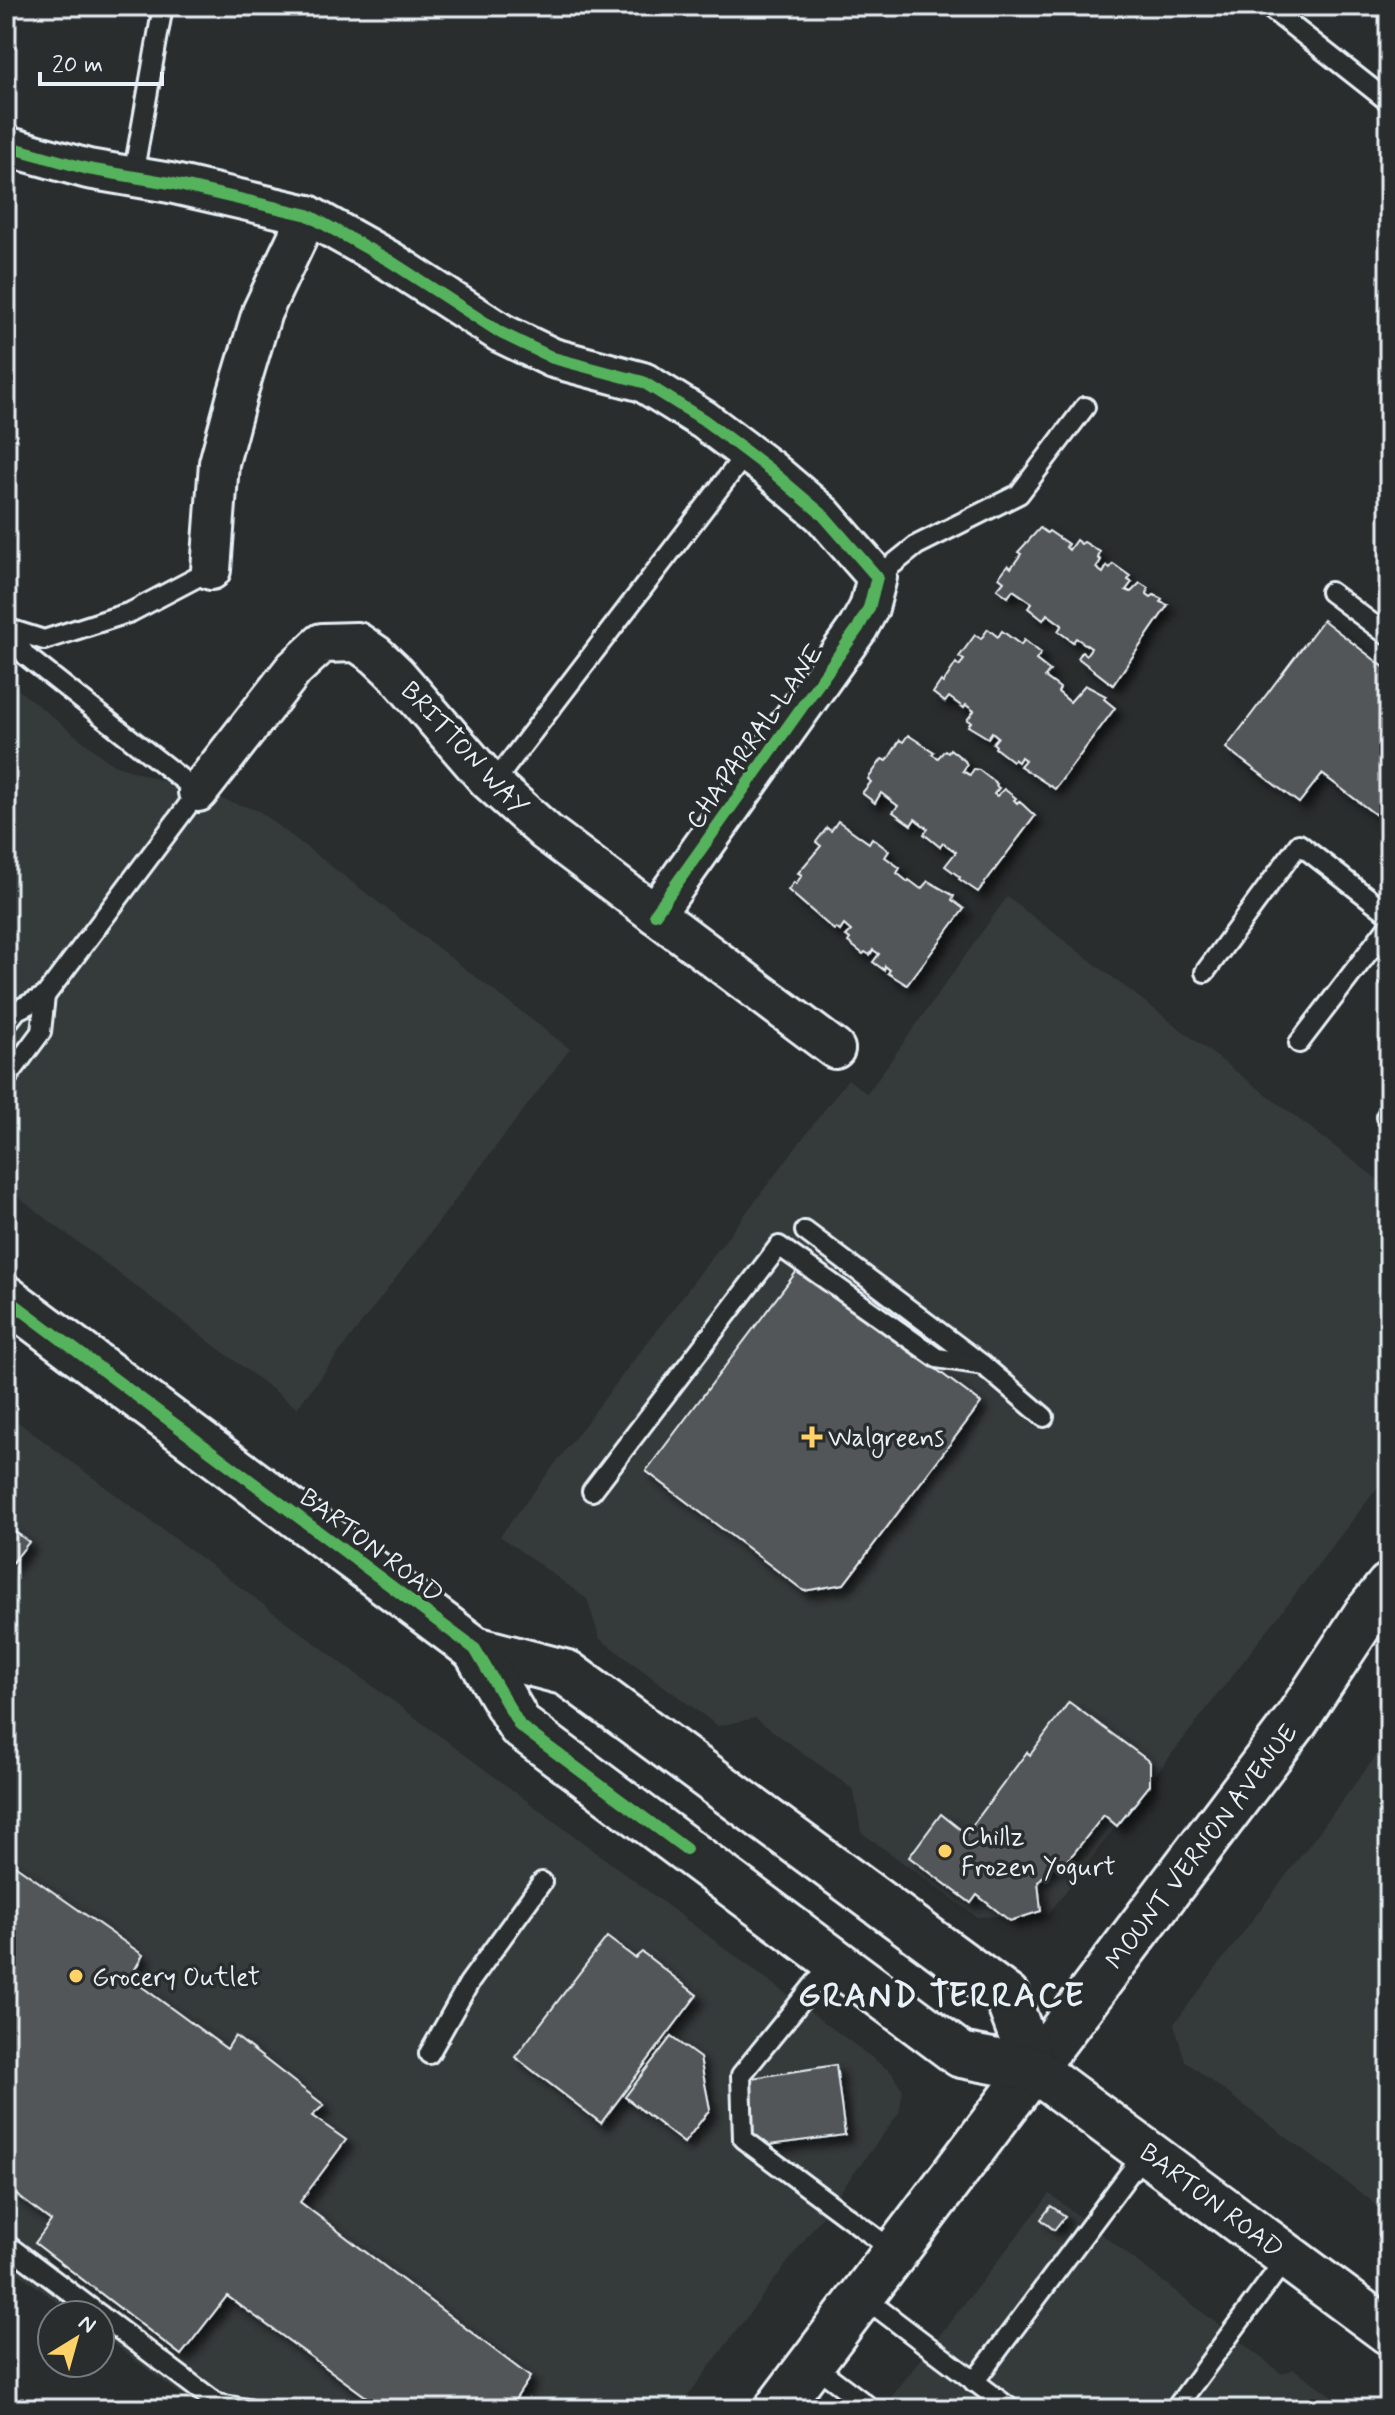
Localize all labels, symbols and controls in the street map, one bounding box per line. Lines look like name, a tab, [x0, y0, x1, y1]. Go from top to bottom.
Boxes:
scale bar	[40, 36, 162, 86]
text: 20 m	[52, 50, 103, 81]
street label: CHAPARRAL LANE	[679, 638, 832, 837]
street label: BRITTON WAY	[393, 675, 535, 824]
place label: Walgreens	[828, 1422, 945, 1458]
marker: Walgreens	[803, 1428, 821, 1446]
street label: BARTON ROAD	[292, 1481, 450, 1612]
street label: MOUNT VERNON AVENUE	[1099, 1717, 1306, 1977]
place label: Chillz Frozen Yogurt	[961, 1821, 1116, 1885]
marker: Chillz Frozen Yogurt	[936, 1842, 954, 1860]
place label: Grocery Outlet	[92, 1961, 260, 1995]
marker: Grocery Outlet	[67, 1967, 85, 1985]
district label: GRAND TERRACE	[798, 1974, 1086, 2019]
street label: BARTON ROAD	[1132, 2136, 1290, 2267]
north arrow	[36, 2299, 116, 2379]
text: N	[73, 2309, 101, 2340]

